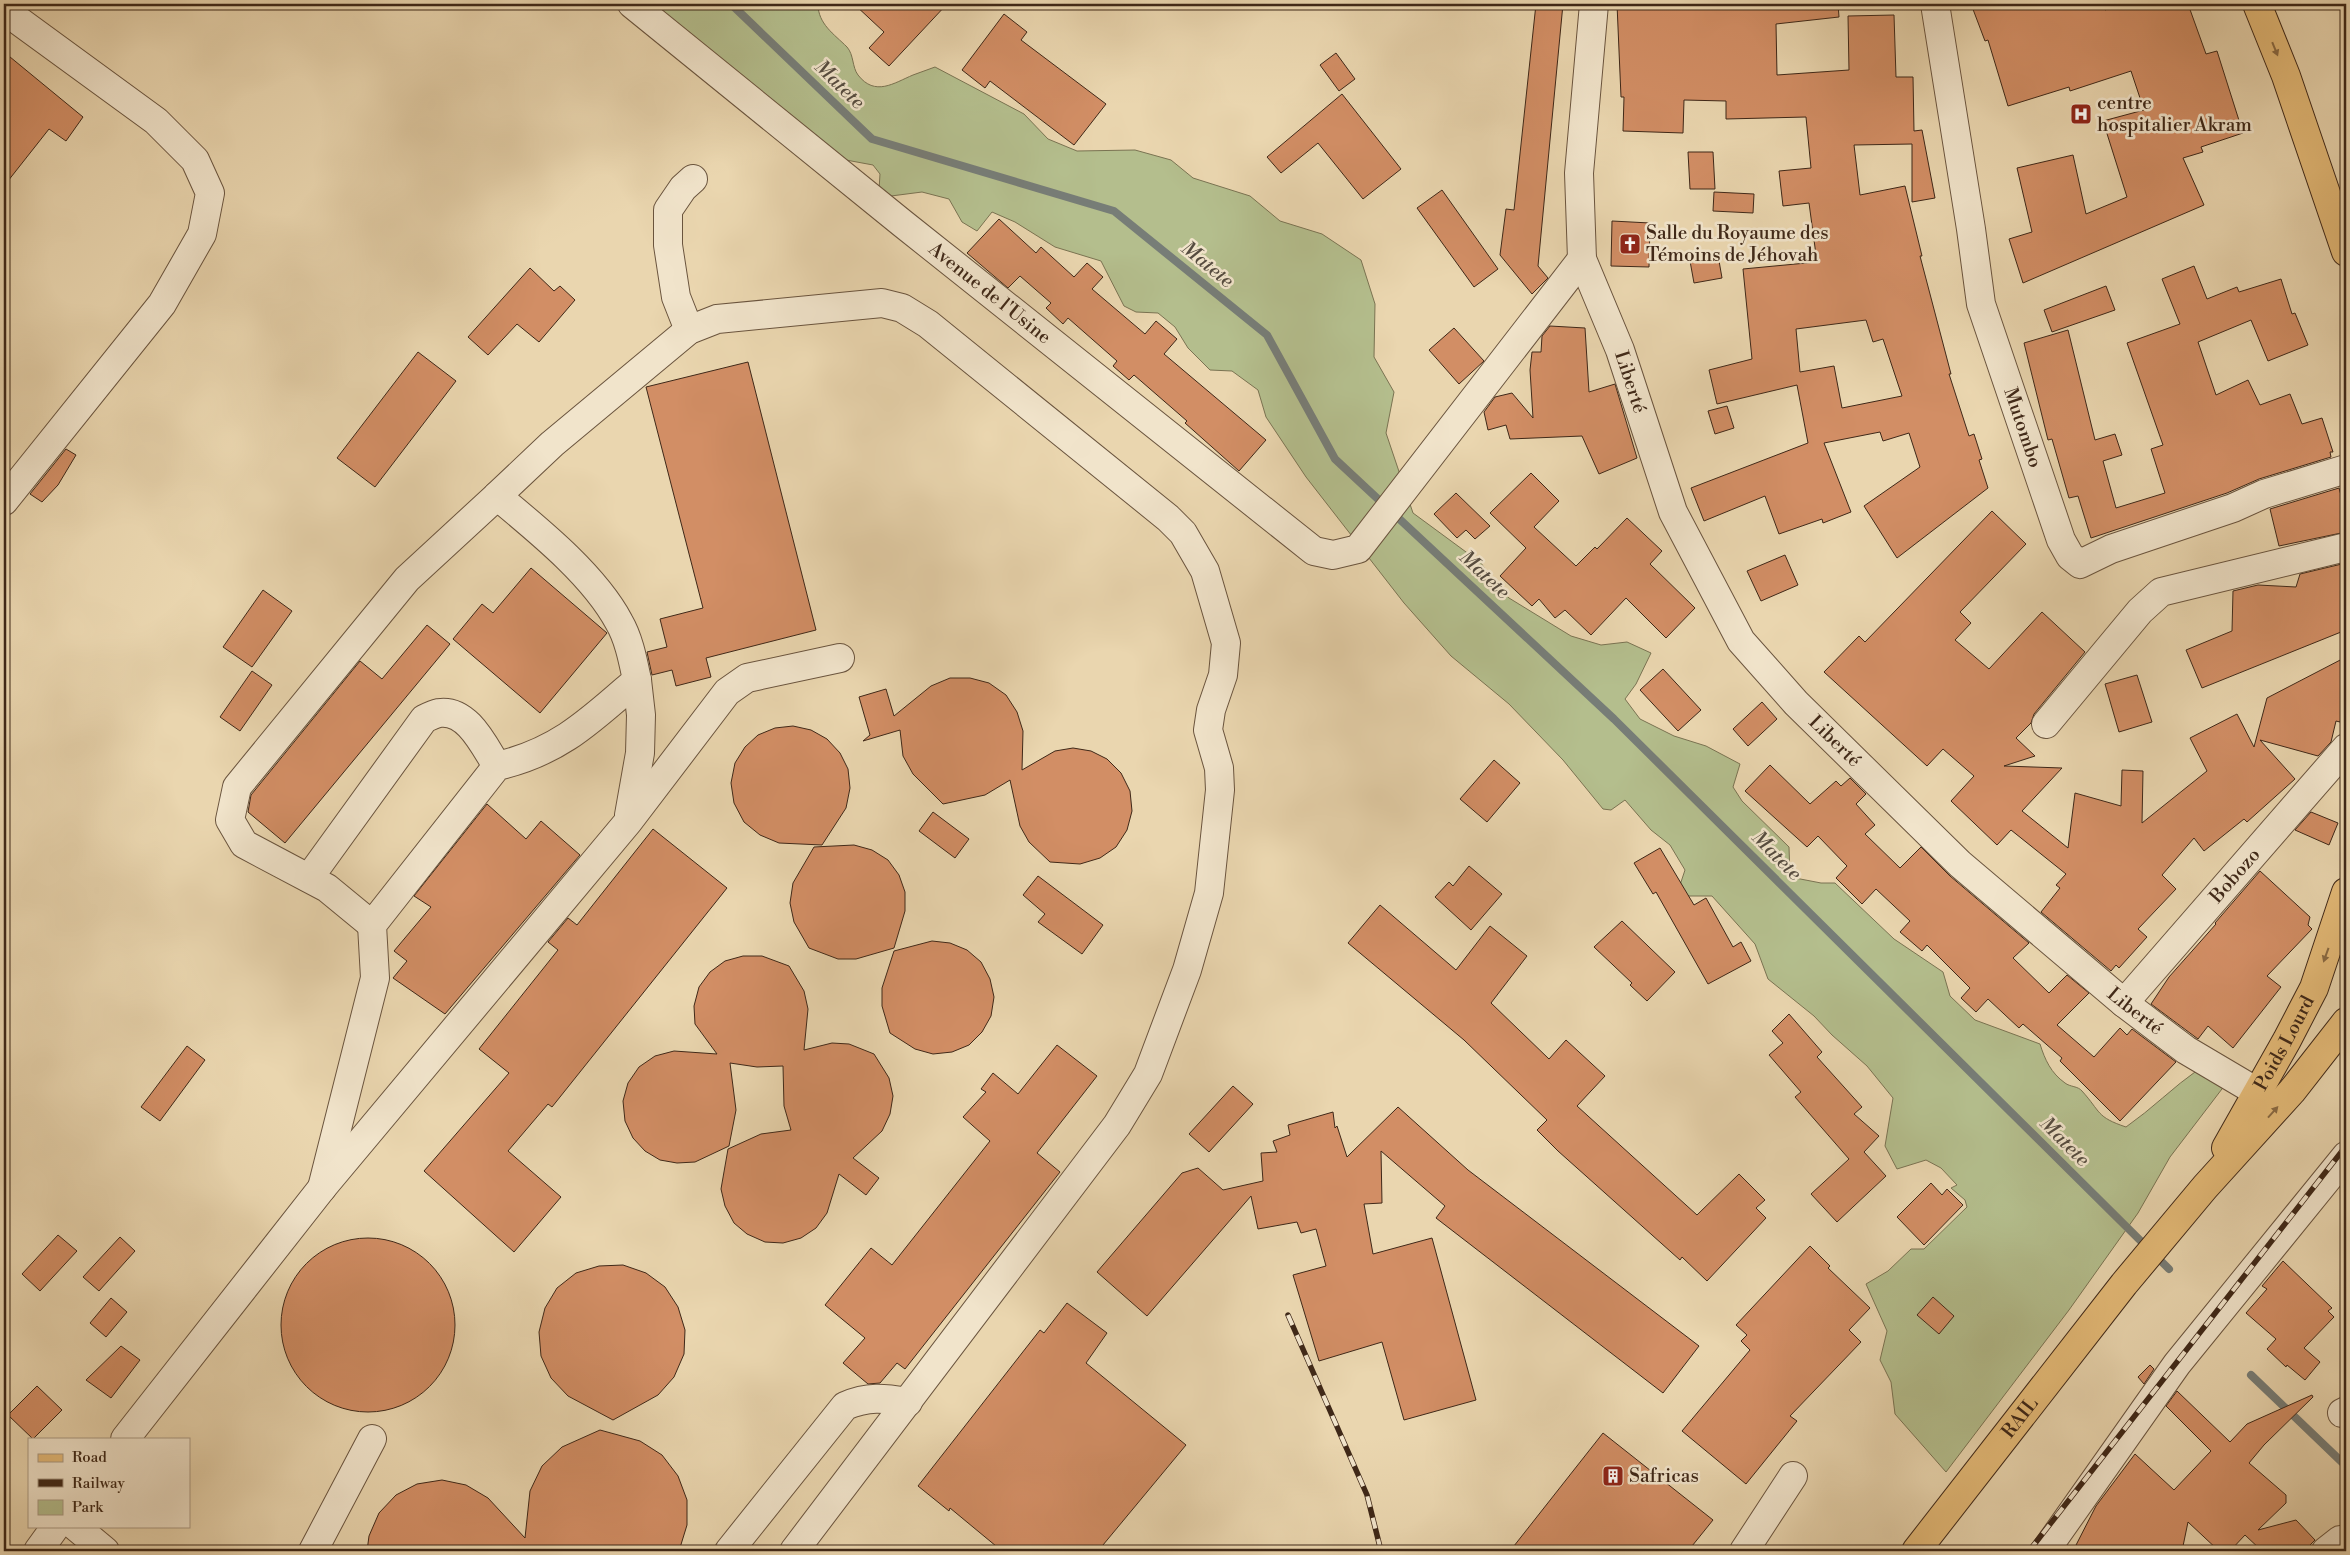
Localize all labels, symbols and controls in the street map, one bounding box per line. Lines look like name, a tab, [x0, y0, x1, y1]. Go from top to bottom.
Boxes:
one-way arrow	[2272, 42, 2280, 56]
water label: Matete	[809, 55, 870, 115]
place label: centre hospitalier Akram	[2097, 91, 2252, 137]
hospital icon: centre hospitalier Akram	[2069, 102, 2093, 126]
place label: Salle du Royaume des Témoins de Jéhovah	[1646, 221, 1829, 267]
church icon: Salle du Royaume des Témoins de Jéhovah	[1618, 232, 1642, 256]
street label: Avenue de l'Usine	[923, 236, 1056, 349]
water label: Matete	[1176, 236, 1239, 294]
street label: Liberté	[1609, 348, 1652, 416]
street label: Mutombo	[1998, 384, 2048, 471]
water label: Matete	[1453, 545, 1515, 605]
street label: Liberté	[1804, 710, 1866, 772]
water label: Matete	[1746, 826, 1807, 887]
street label: Bobozo	[2204, 843, 2265, 909]
one-way arrow	[2322, 948, 2330, 963]
street label: Liberté	[2102, 982, 2168, 1040]
street label: Poids Lourd	[2249, 991, 2320, 1095]
one-way arrow	[2267, 1106, 2279, 1118]
water label: Matete	[2034, 1112, 2095, 1173]
street label: RAIL	[1996, 1392, 2043, 1443]
legend	[28, 1438, 190, 1528]
text: Road	[72, 1448, 107, 1467]
building icon: Safricas	[1601, 1464, 1625, 1488]
place label: Safricas	[1629, 1464, 1699, 1488]
text: Railway	[72, 1474, 126, 1493]
text: Park	[72, 1498, 104, 1517]

